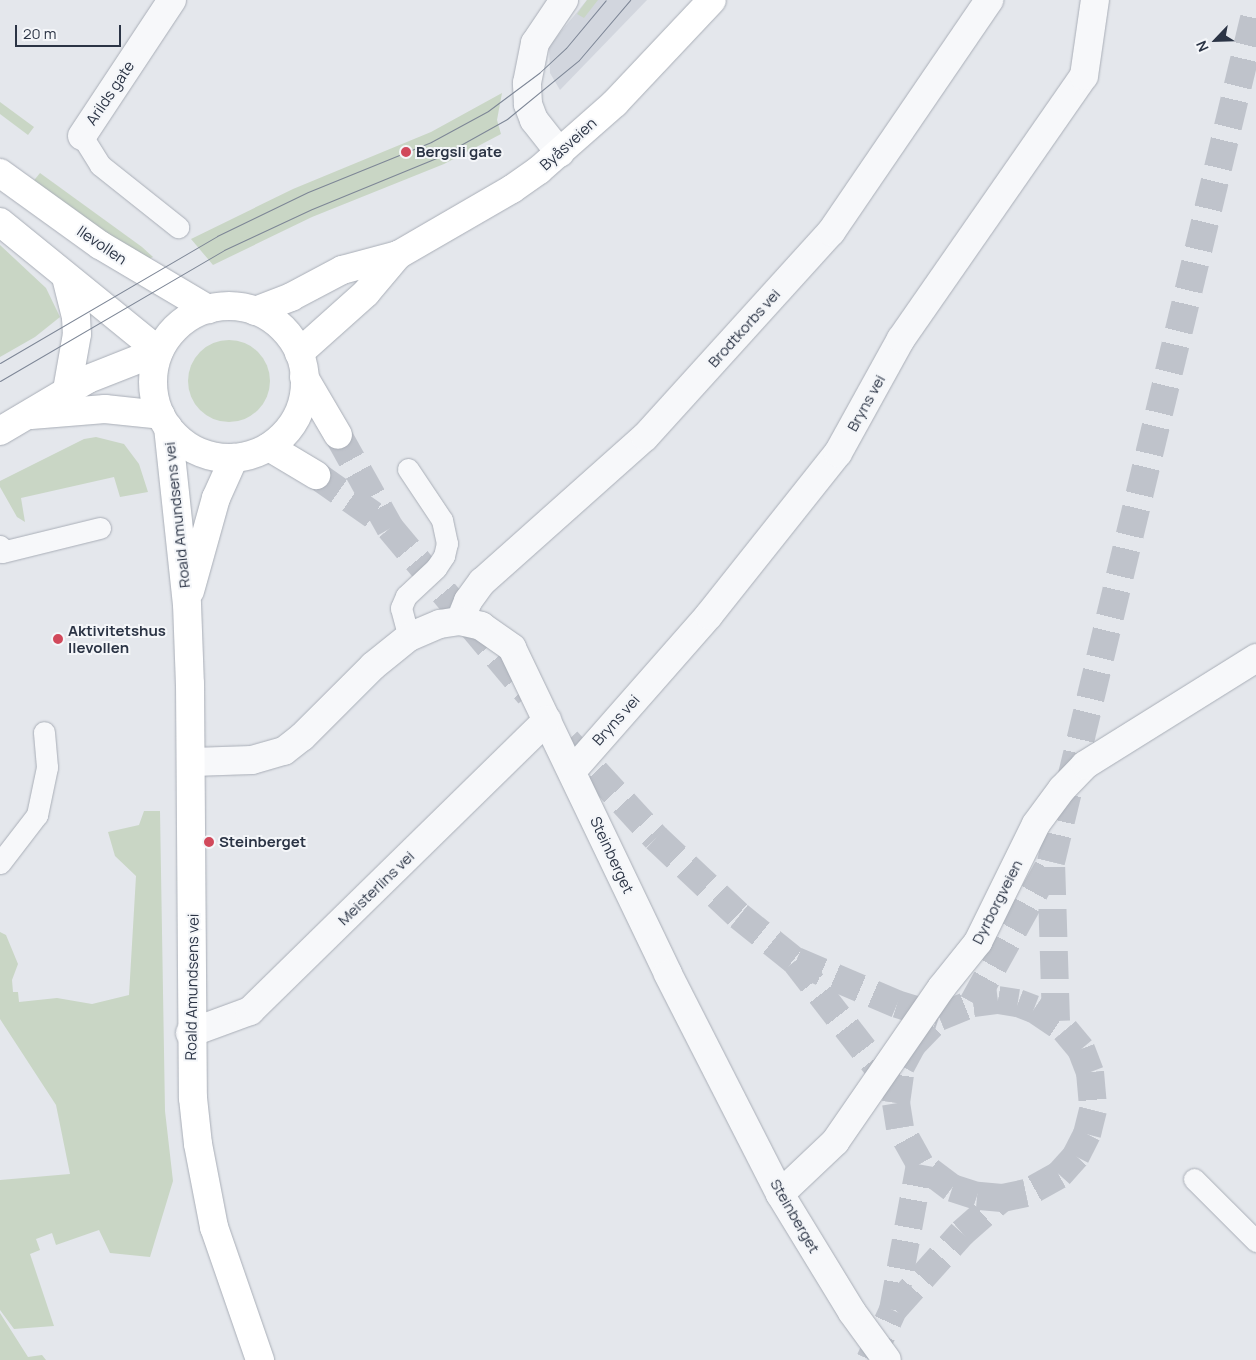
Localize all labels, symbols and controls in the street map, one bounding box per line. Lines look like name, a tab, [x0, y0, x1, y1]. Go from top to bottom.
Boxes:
scale bar	[18, 15, 124, 47]
north arrow	[1191, 15, 1241, 65]
text: 20 m	[23, 23, 56, 44]
text: N	[1191, 38, 1213, 55]
street label: Arilds gate	[82, 58, 138, 128]
street label: Byåsveien	[536, 114, 600, 174]
place label: Bergsli gate	[416, 143, 502, 161]
marker: Bergsli gate	[400, 146, 412, 158]
street label: Ilevollen	[74, 222, 130, 268]
street label: Brodtkorbs vei	[704, 285, 784, 371]
street label: Bryns vei	[843, 372, 889, 434]
street label: Roald Amundsens vei	[160, 441, 194, 589]
place label: Aktivitetshus Ilevollen	[68, 621, 166, 656]
marker: Aktivitetshus Ilevollen	[52, 633, 64, 645]
street label: Bryns vei	[589, 691, 643, 749]
street label: Steinberget	[586, 814, 638, 896]
place label: Steinberget	[219, 833, 306, 851]
marker: Steinberget	[203, 836, 215, 848]
street label: Meisterlins vei	[334, 847, 418, 929]
street label: Dyrborgveien	[968, 857, 1026, 947]
street label: Roald Amundsens vei	[182, 913, 202, 1061]
street label: Steinberget	[767, 1176, 823, 1256]

